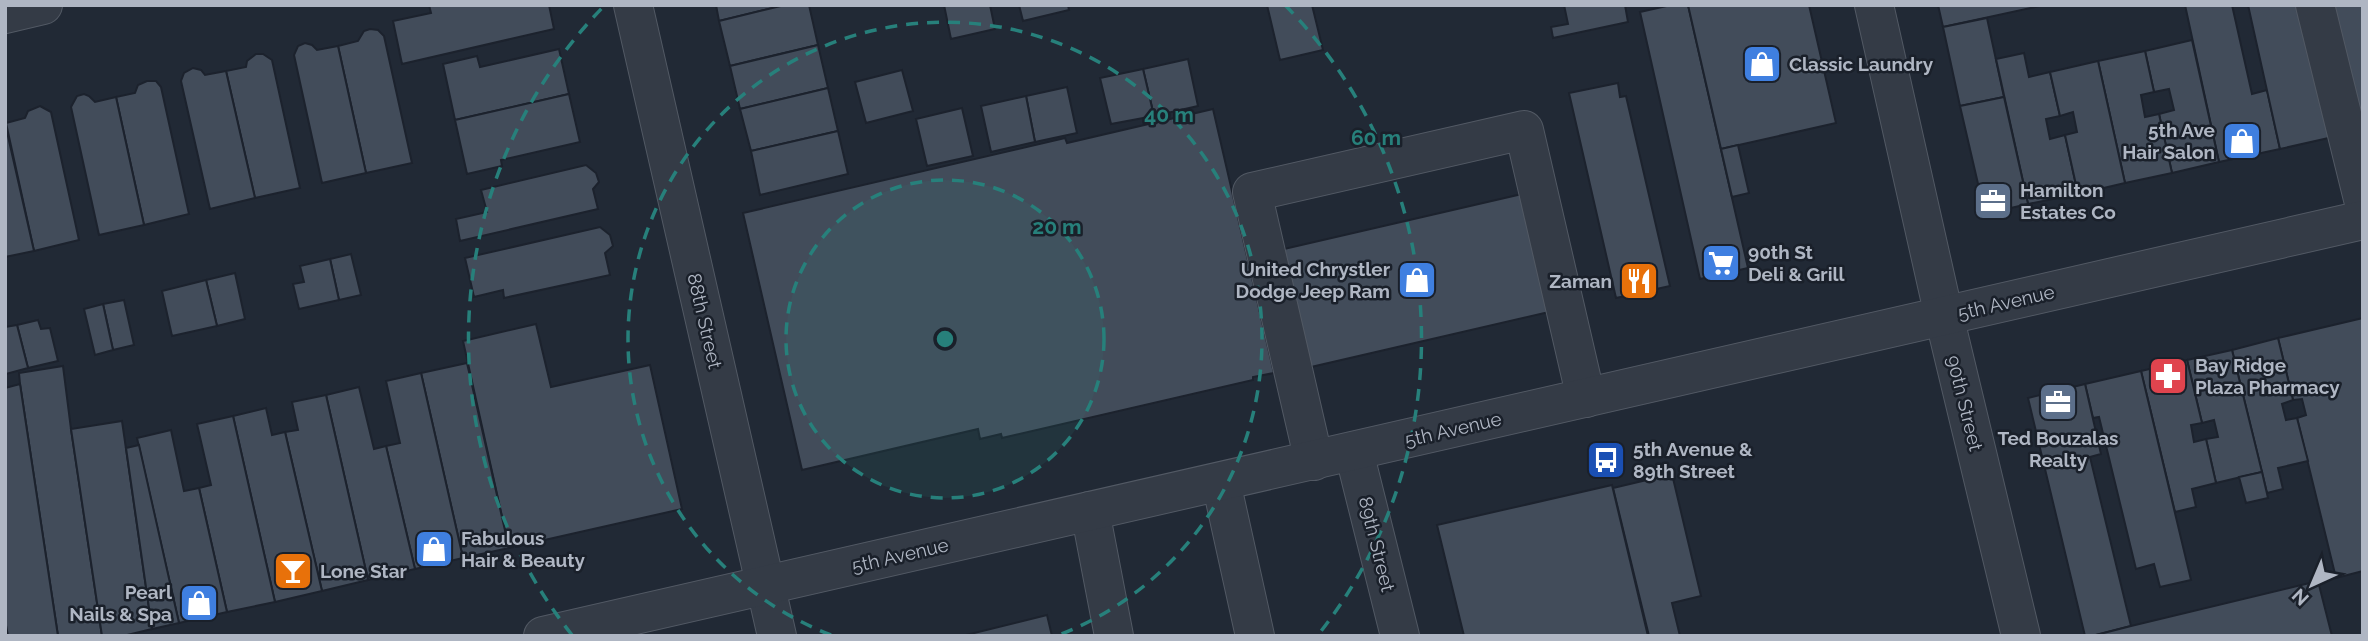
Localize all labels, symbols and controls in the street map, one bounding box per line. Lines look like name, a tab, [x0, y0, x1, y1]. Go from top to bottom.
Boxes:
shop icon: Classic Laundry	[1741, 43, 1783, 85]
place label: Classic Laundry	[1789, 53, 1934, 75]
text: 40 m	[1144, 102, 1194, 127]
place label: 5th Ave Hair Salon	[2122, 119, 2215, 163]
shop icon: 5th Ave Hair Salon	[2221, 120, 2263, 162]
text: 60 m	[1351, 125, 1401, 150]
place label: Hamilton Estates Co	[2020, 179, 2116, 223]
office icon: Hamilton Estates Co	[1972, 180, 2014, 222]
text: 20 m	[1032, 214, 1082, 239]
place label: 90th St Deli & Grill	[1748, 241, 1845, 285]
supermarket icon: 90th St Deli & Grill	[1700, 242, 1742, 284]
place label: United Chrystler Dodge Jeep Ram	[1236, 258, 1391, 302]
shop icon: United Chrystler Dodge Jeep Ram	[1396, 259, 1438, 301]
restaurant icon: Zaman	[1618, 260, 1660, 302]
place label: Zaman	[1549, 270, 1612, 292]
street label: 88th Street	[683, 271, 727, 372]
street label: 5th Avenue	[1955, 280, 2057, 324]
centre of rings	[933, 327, 957, 351]
street label: 90th Street	[1943, 353, 1988, 454]
place label: Bay Ridge Plaza Pharmacy	[2195, 354, 2340, 398]
pharmacy icon: Bay Ridge Plaza Pharmacy	[2147, 355, 2189, 397]
office icon: Ted Bouzalas Realty	[2037, 381, 2079, 423]
street label: 5th Avenue	[1402, 407, 1504, 451]
place label: Ted Bouzalas Realty	[1998, 427, 2118, 471]
place label: 5th Avenue & 89th Street	[1633, 438, 1753, 482]
bus stop icon: 5th Avenue & 89th Street	[1585, 439, 1627, 481]
street label: 89th Street	[1355, 494, 1400, 595]
place label: Fabulous Hair & Beauty	[461, 527, 586, 571]
shop icon: Fabulous Hair & Beauty	[413, 528, 455, 570]
street label: 5th Avenue	[849, 533, 951, 577]
bar icon: Lone Star	[272, 550, 314, 592]
north arrow	[2277, 550, 2347, 620]
place label: Lone Star	[320, 560, 408, 582]
place label: Pearl Nails & Spa	[69, 581, 173, 625]
shop icon: Pearl Nails & Spa	[178, 582, 220, 624]
text: N	[2287, 584, 2313, 610]

